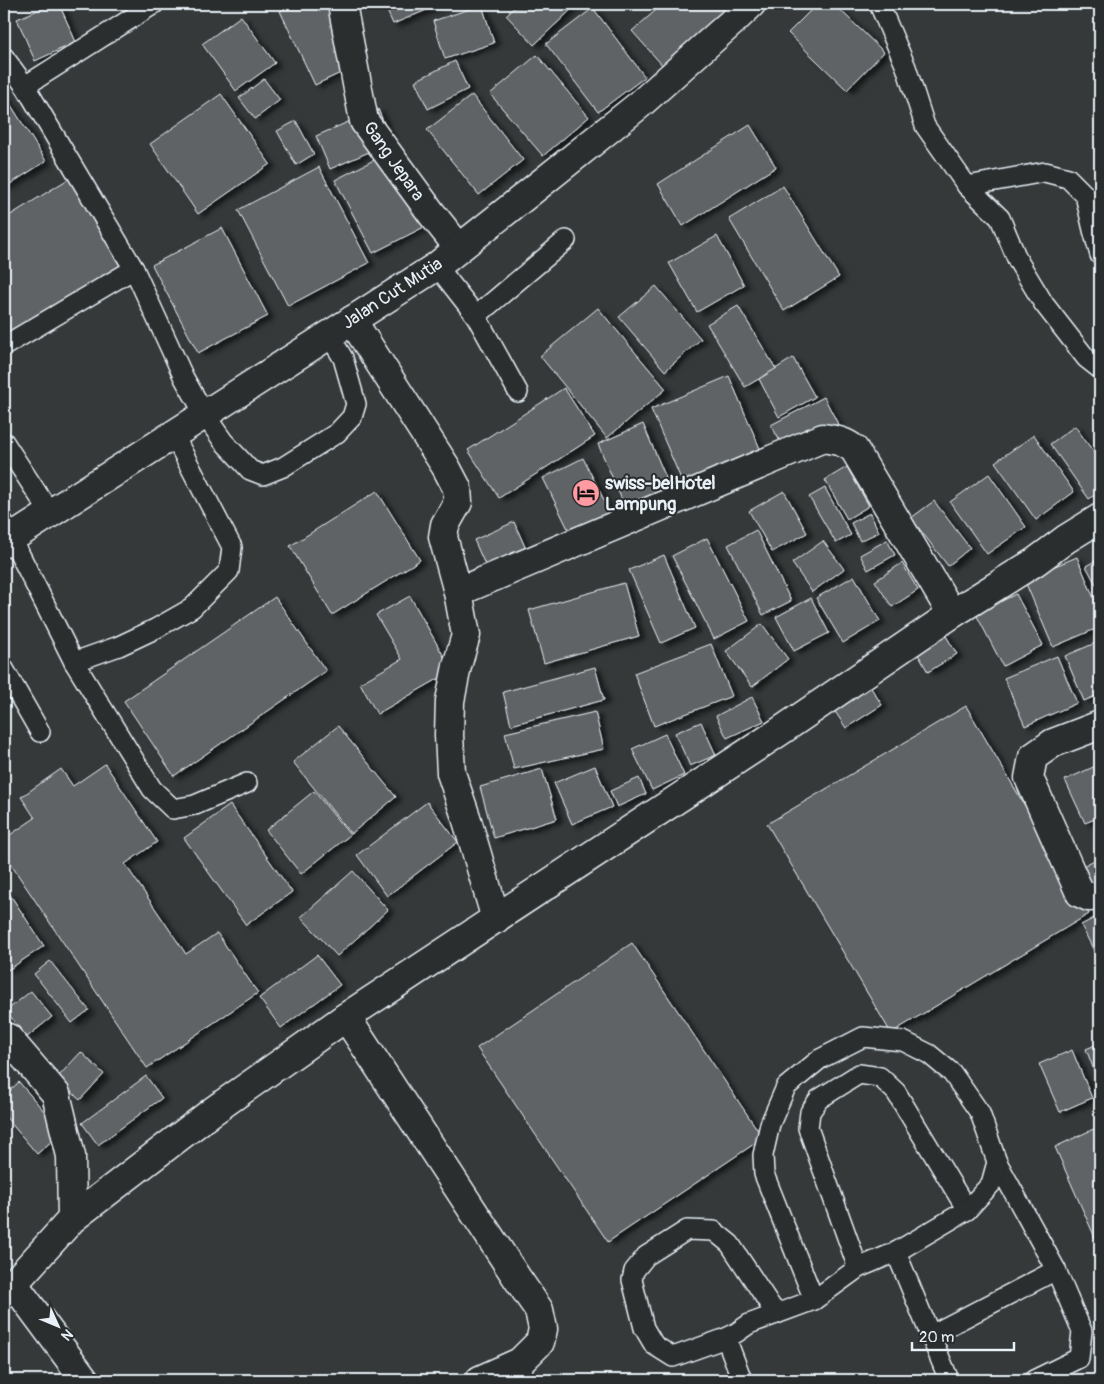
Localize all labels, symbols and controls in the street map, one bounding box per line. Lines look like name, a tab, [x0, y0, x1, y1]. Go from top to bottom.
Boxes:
street label: Gang Jepara	[358, 117, 429, 206]
street label: Jalan Cut Mutia	[338, 252, 447, 334]
place label: swiss-belHotel Lampung	[605, 472, 716, 516]
hotel icon: swiss-belHotel Lampung	[571, 478, 601, 508]
north arrow	[32, 1302, 82, 1352]
scale bar	[912, 1319, 1014, 1351]
text: N	[58, 1325, 76, 1344]
text: 20 m	[919, 1328, 954, 1347]

